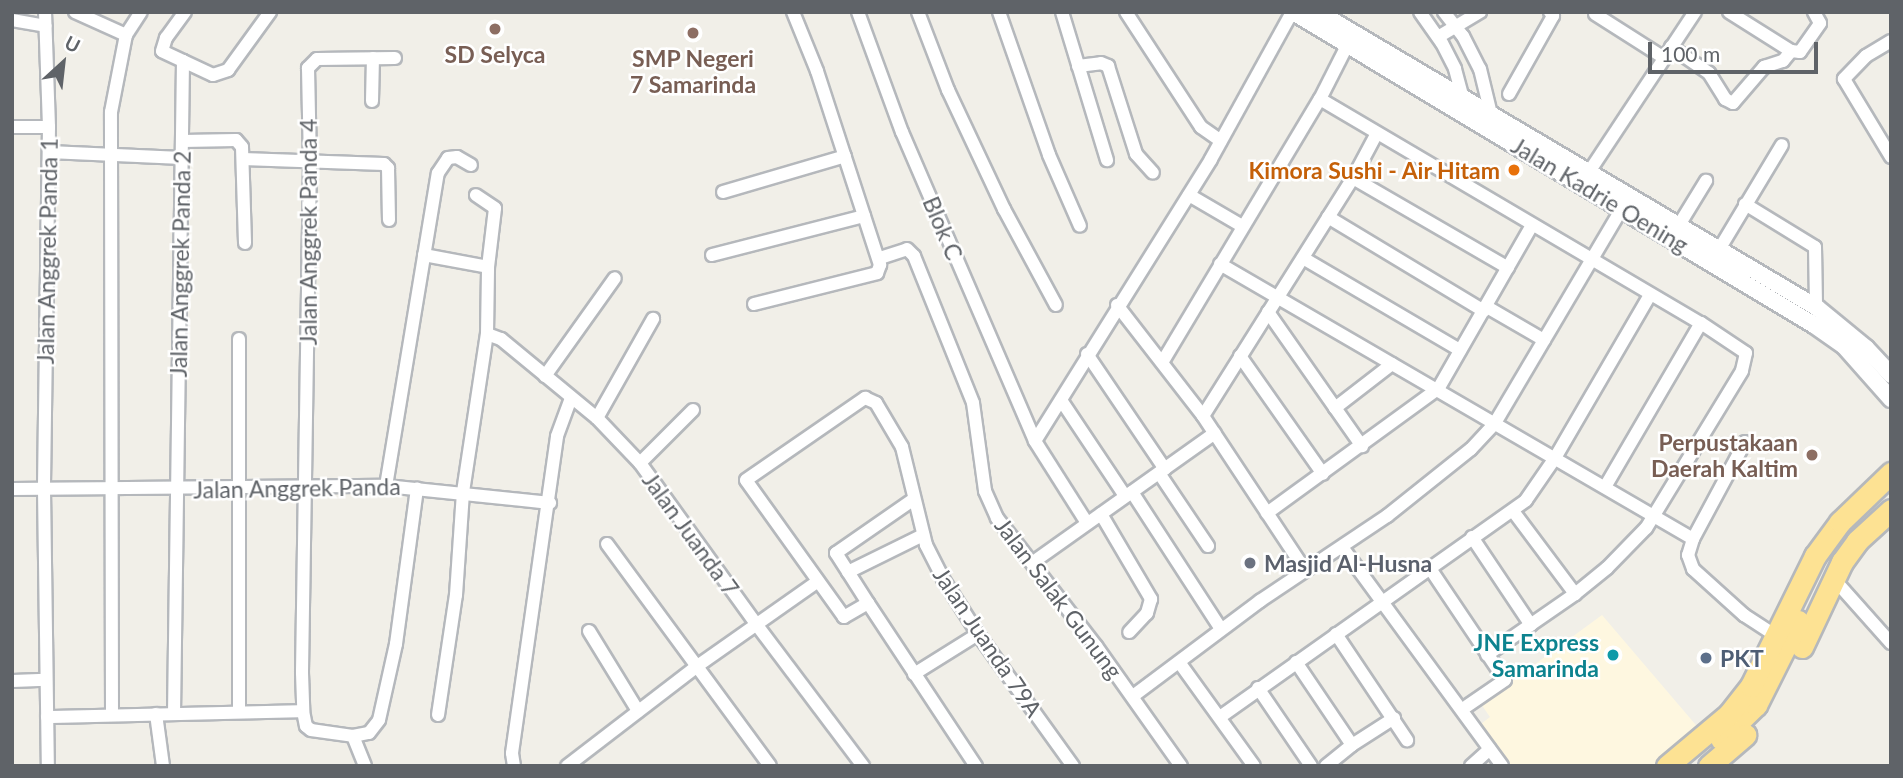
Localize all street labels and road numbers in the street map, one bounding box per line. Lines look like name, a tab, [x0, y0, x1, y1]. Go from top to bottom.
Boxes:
street label: Jalan Anggrek Panda 4	[294, 118, 322, 346]
street label: Jalan Kadrie Oening	[1507, 131, 1693, 259]
street label: Jalan Anggrek Panda 1	[31, 137, 63, 365]
street label: Jalan Anggrek Panda 2	[164, 150, 196, 378]
street label: Blok C	[917, 192, 969, 264]
street label: Jalan Juanda 7	[637, 467, 745, 601]
street label: Jalan Anggrek Panda	[193, 472, 401, 504]
street label: Jalan Salak Gunung	[990, 512, 1128, 684]
street label: Jalan Juanda 79A	[928, 562, 1048, 722]

